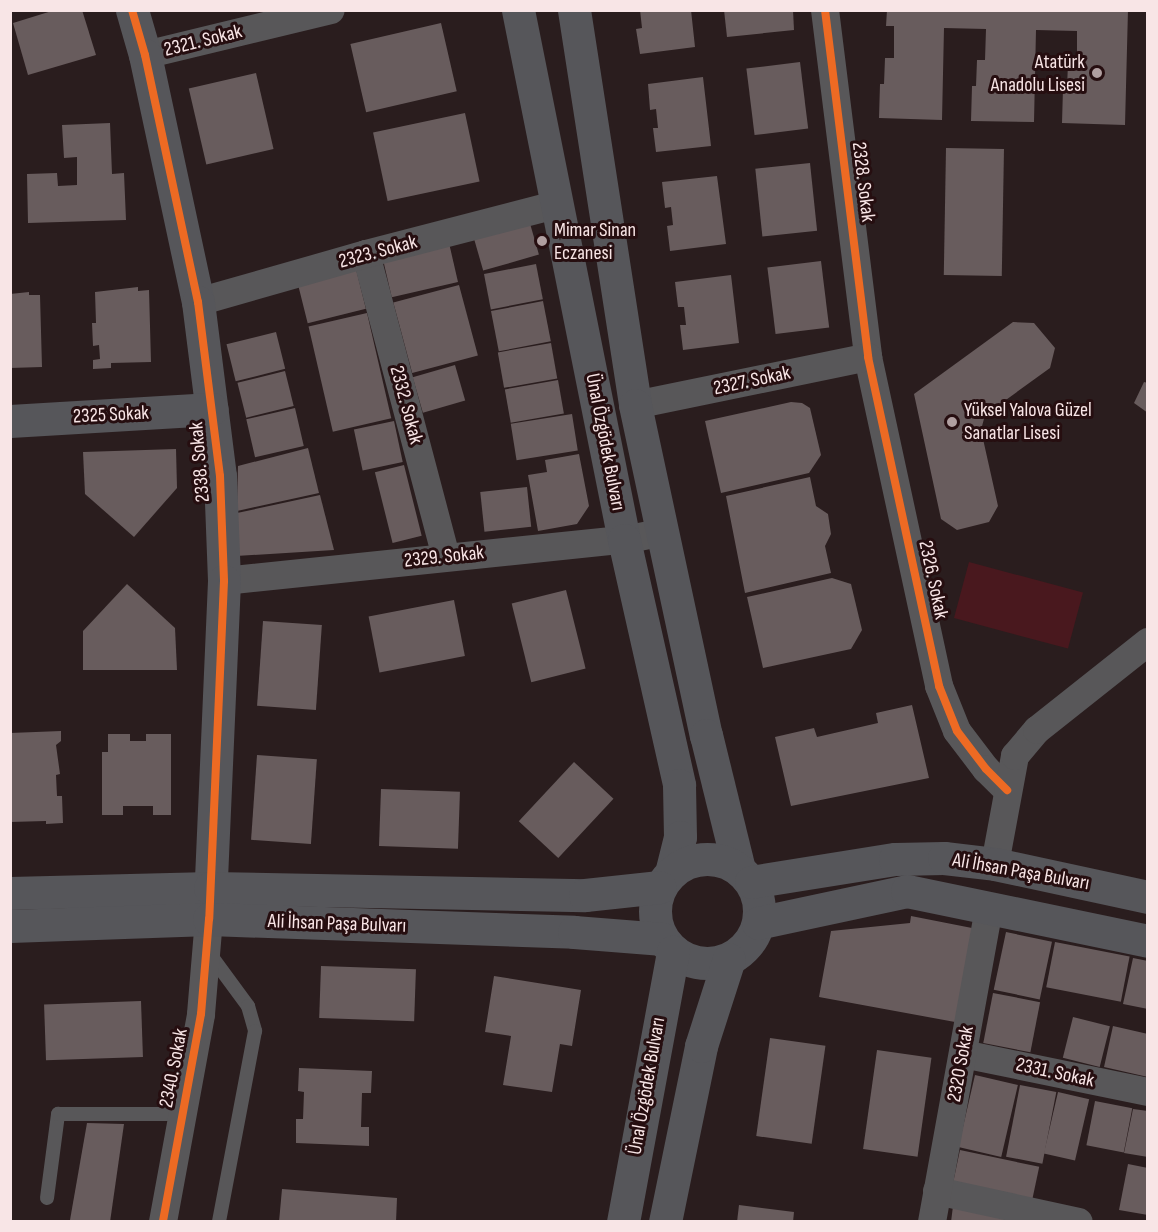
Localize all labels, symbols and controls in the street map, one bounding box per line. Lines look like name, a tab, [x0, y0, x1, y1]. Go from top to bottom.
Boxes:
street label: 2321. Sokak	[162, 20, 244, 62]
place label: Atatürk Anadolu Lisesi	[991, 50, 1085, 97]
marker: Atatürk Anadolu Lisesi	[1090, 66, 1104, 80]
street label: 2328. Sokak	[846, 141, 880, 223]
place label: Mimar Sinan Eczanesi	[554, 218, 636, 265]
street label: 2323. Sokak	[336, 230, 420, 274]
marker: Mimar Sinan Eczanesi	[535, 234, 549, 248]
street label: 2327. Sokak	[711, 361, 793, 401]
street label: 2332. Sokak	[384, 363, 428, 447]
street label: Ünal Özgödek Bulvarı	[580, 371, 630, 513]
place label: Yüksel Yalova Güzel Sanatlar Lisesi	[964, 398, 1092, 445]
street label: 2325 Sokak	[72, 401, 150, 429]
marker: Yüksel Yalova Güzel Sanatlar Lisesi	[945, 415, 959, 429]
street label: 2338. Sokak	[185, 421, 215, 503]
street label: 2326. Sokak	[913, 538, 953, 622]
street label: 2329. Sokak	[403, 541, 485, 573]
street label: Ali İhsan Paşa Bulvarı	[951, 848, 1091, 896]
street label: Ali İhsan Paşa Bulvarı	[267, 910, 407, 938]
street label: Ünal Özgödek Bulvarı	[623, 1015, 671, 1157]
street label: 2320 Sokak	[943, 1024, 979, 1104]
street label: 2340. Sokak	[155, 1026, 193, 1110]
street label: 2331. Sokak	[1014, 1053, 1096, 1093]

